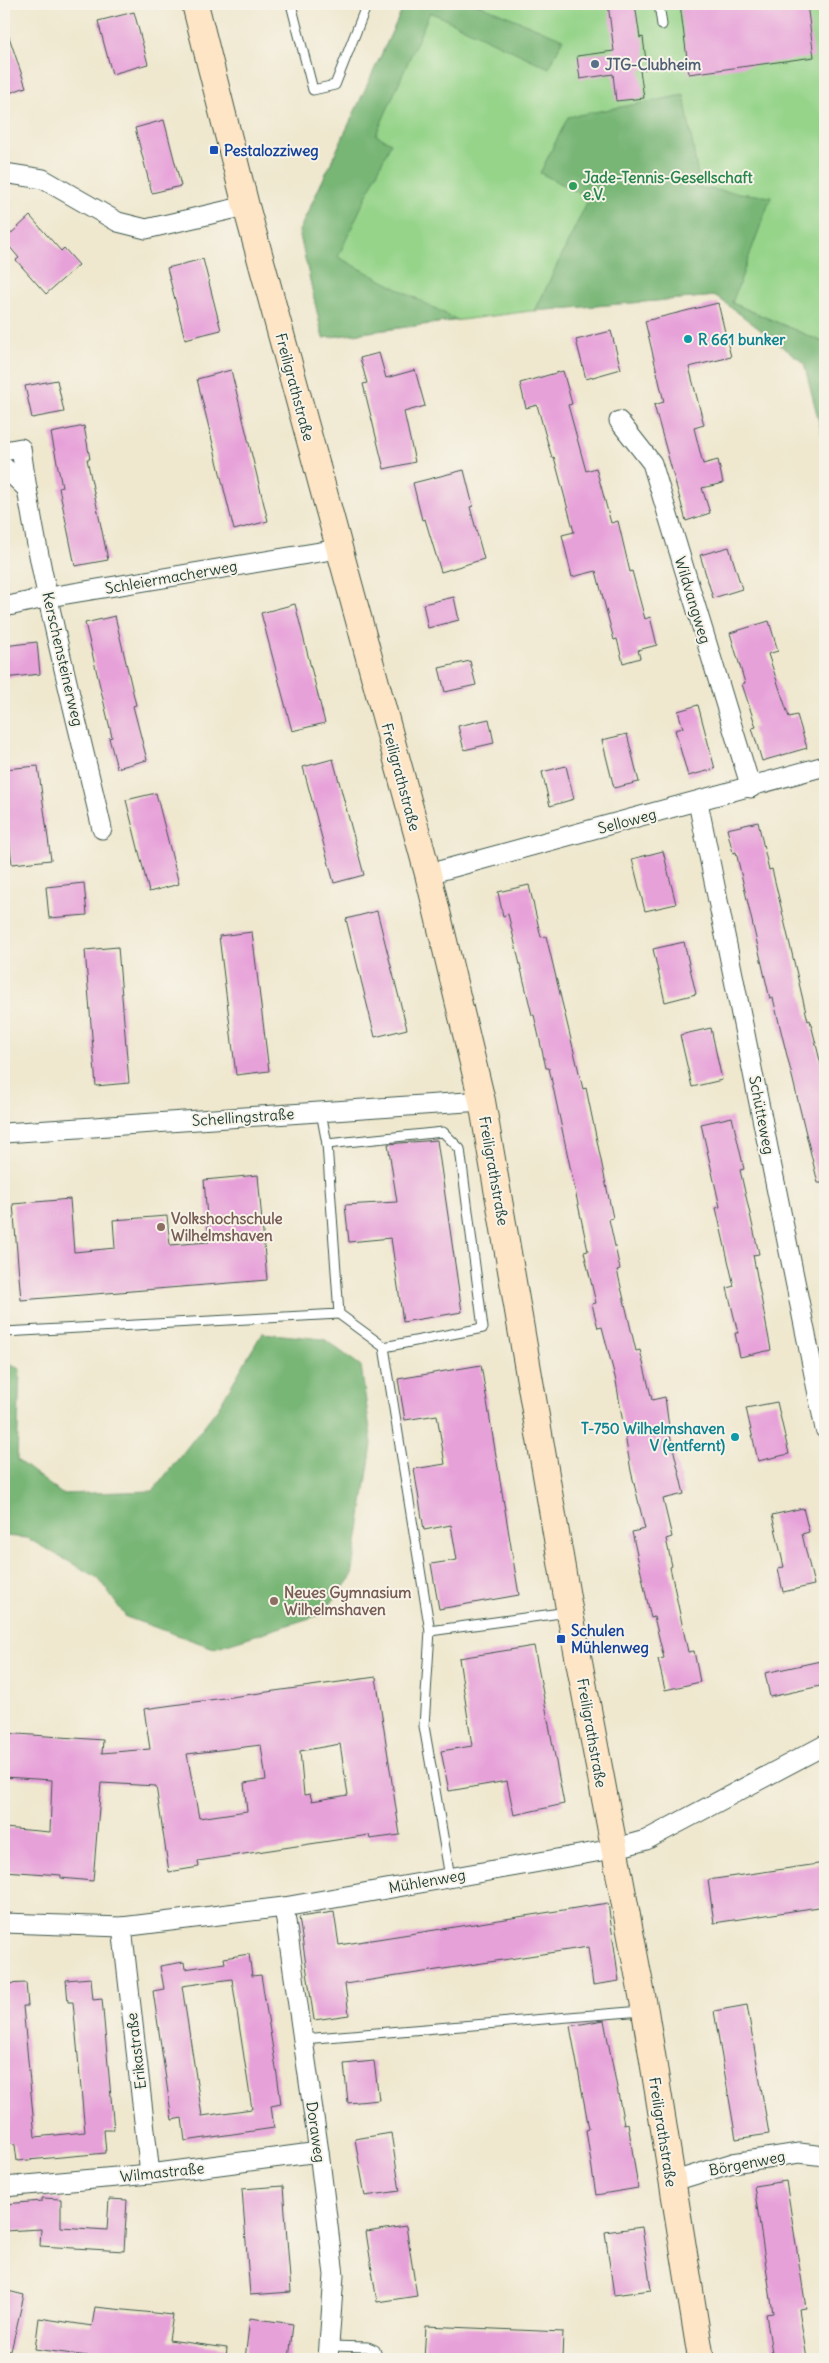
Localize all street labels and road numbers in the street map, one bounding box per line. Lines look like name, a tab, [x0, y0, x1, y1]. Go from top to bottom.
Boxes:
street label: Freiligrathstraße	[271, 331, 319, 443]
street label: Wildvangweg	[671, 554, 715, 646]
street label: Schleiermacherweg	[103, 556, 239, 598]
street label: Kerschensteinerweg	[38, 590, 88, 728]
street label: Freiligrathstraße	[377, 721, 425, 833]
street label: Selloweg	[596, 804, 658, 838]
street label: Schütteweg	[745, 1074, 779, 1156]
street label: Schellingstraße	[191, 1104, 295, 1130]
street label: Freiligrathstraße	[475, 1115, 513, 1227]
street label: Freiligrathstraße	[573, 1677, 611, 1789]
street label: Mühlenweg	[387, 1865, 467, 1897]
street label: Erikastraße	[122, 2012, 150, 2090]
street label: Freiligrathstraße	[645, 2076, 681, 2188]
street label: Doraweg	[302, 2100, 330, 2164]
street label: Börgenweg	[707, 2146, 787, 2180]
street label: Wilmastraße	[119, 2158, 205, 2186]

